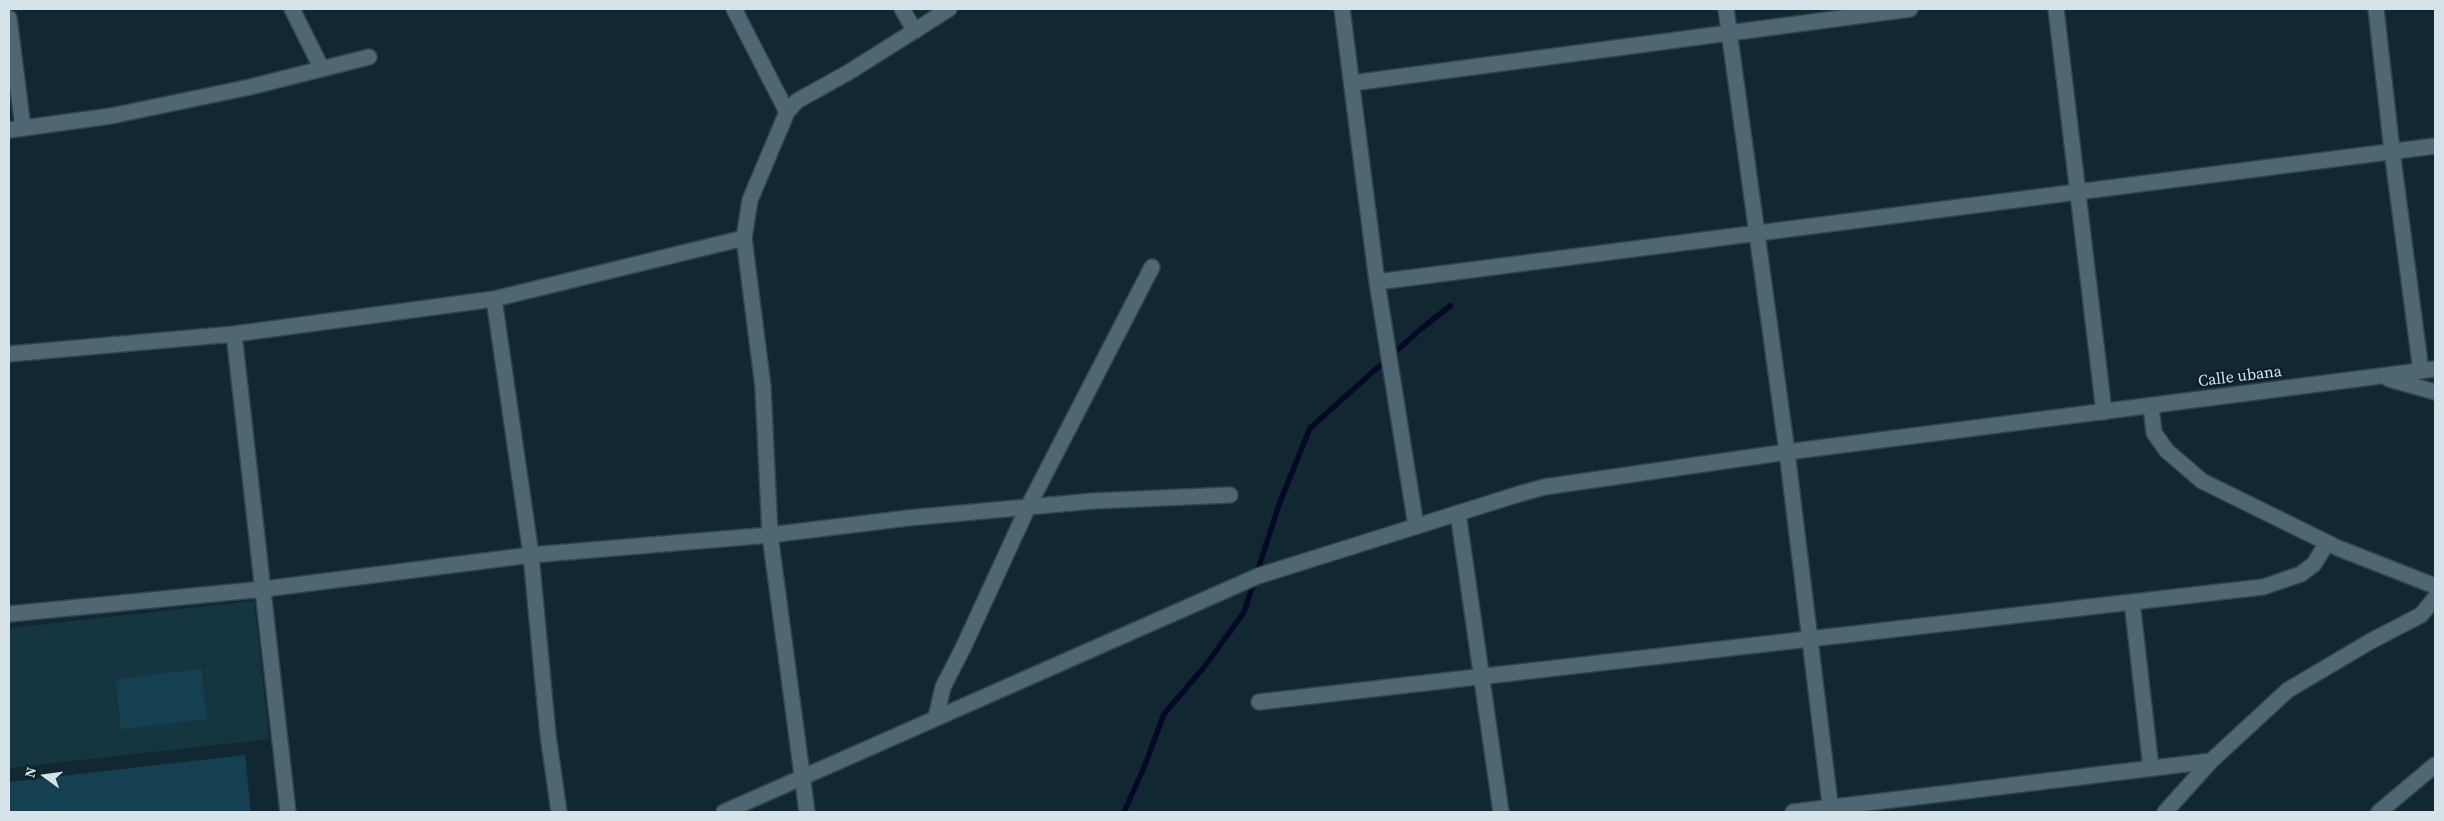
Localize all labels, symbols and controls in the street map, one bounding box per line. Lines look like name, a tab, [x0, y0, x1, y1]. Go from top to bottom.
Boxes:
street label: Calle ubana	[2197, 362, 2283, 392]
north arrow	[20, 751, 70, 801]
text: N	[20, 765, 41, 780]

